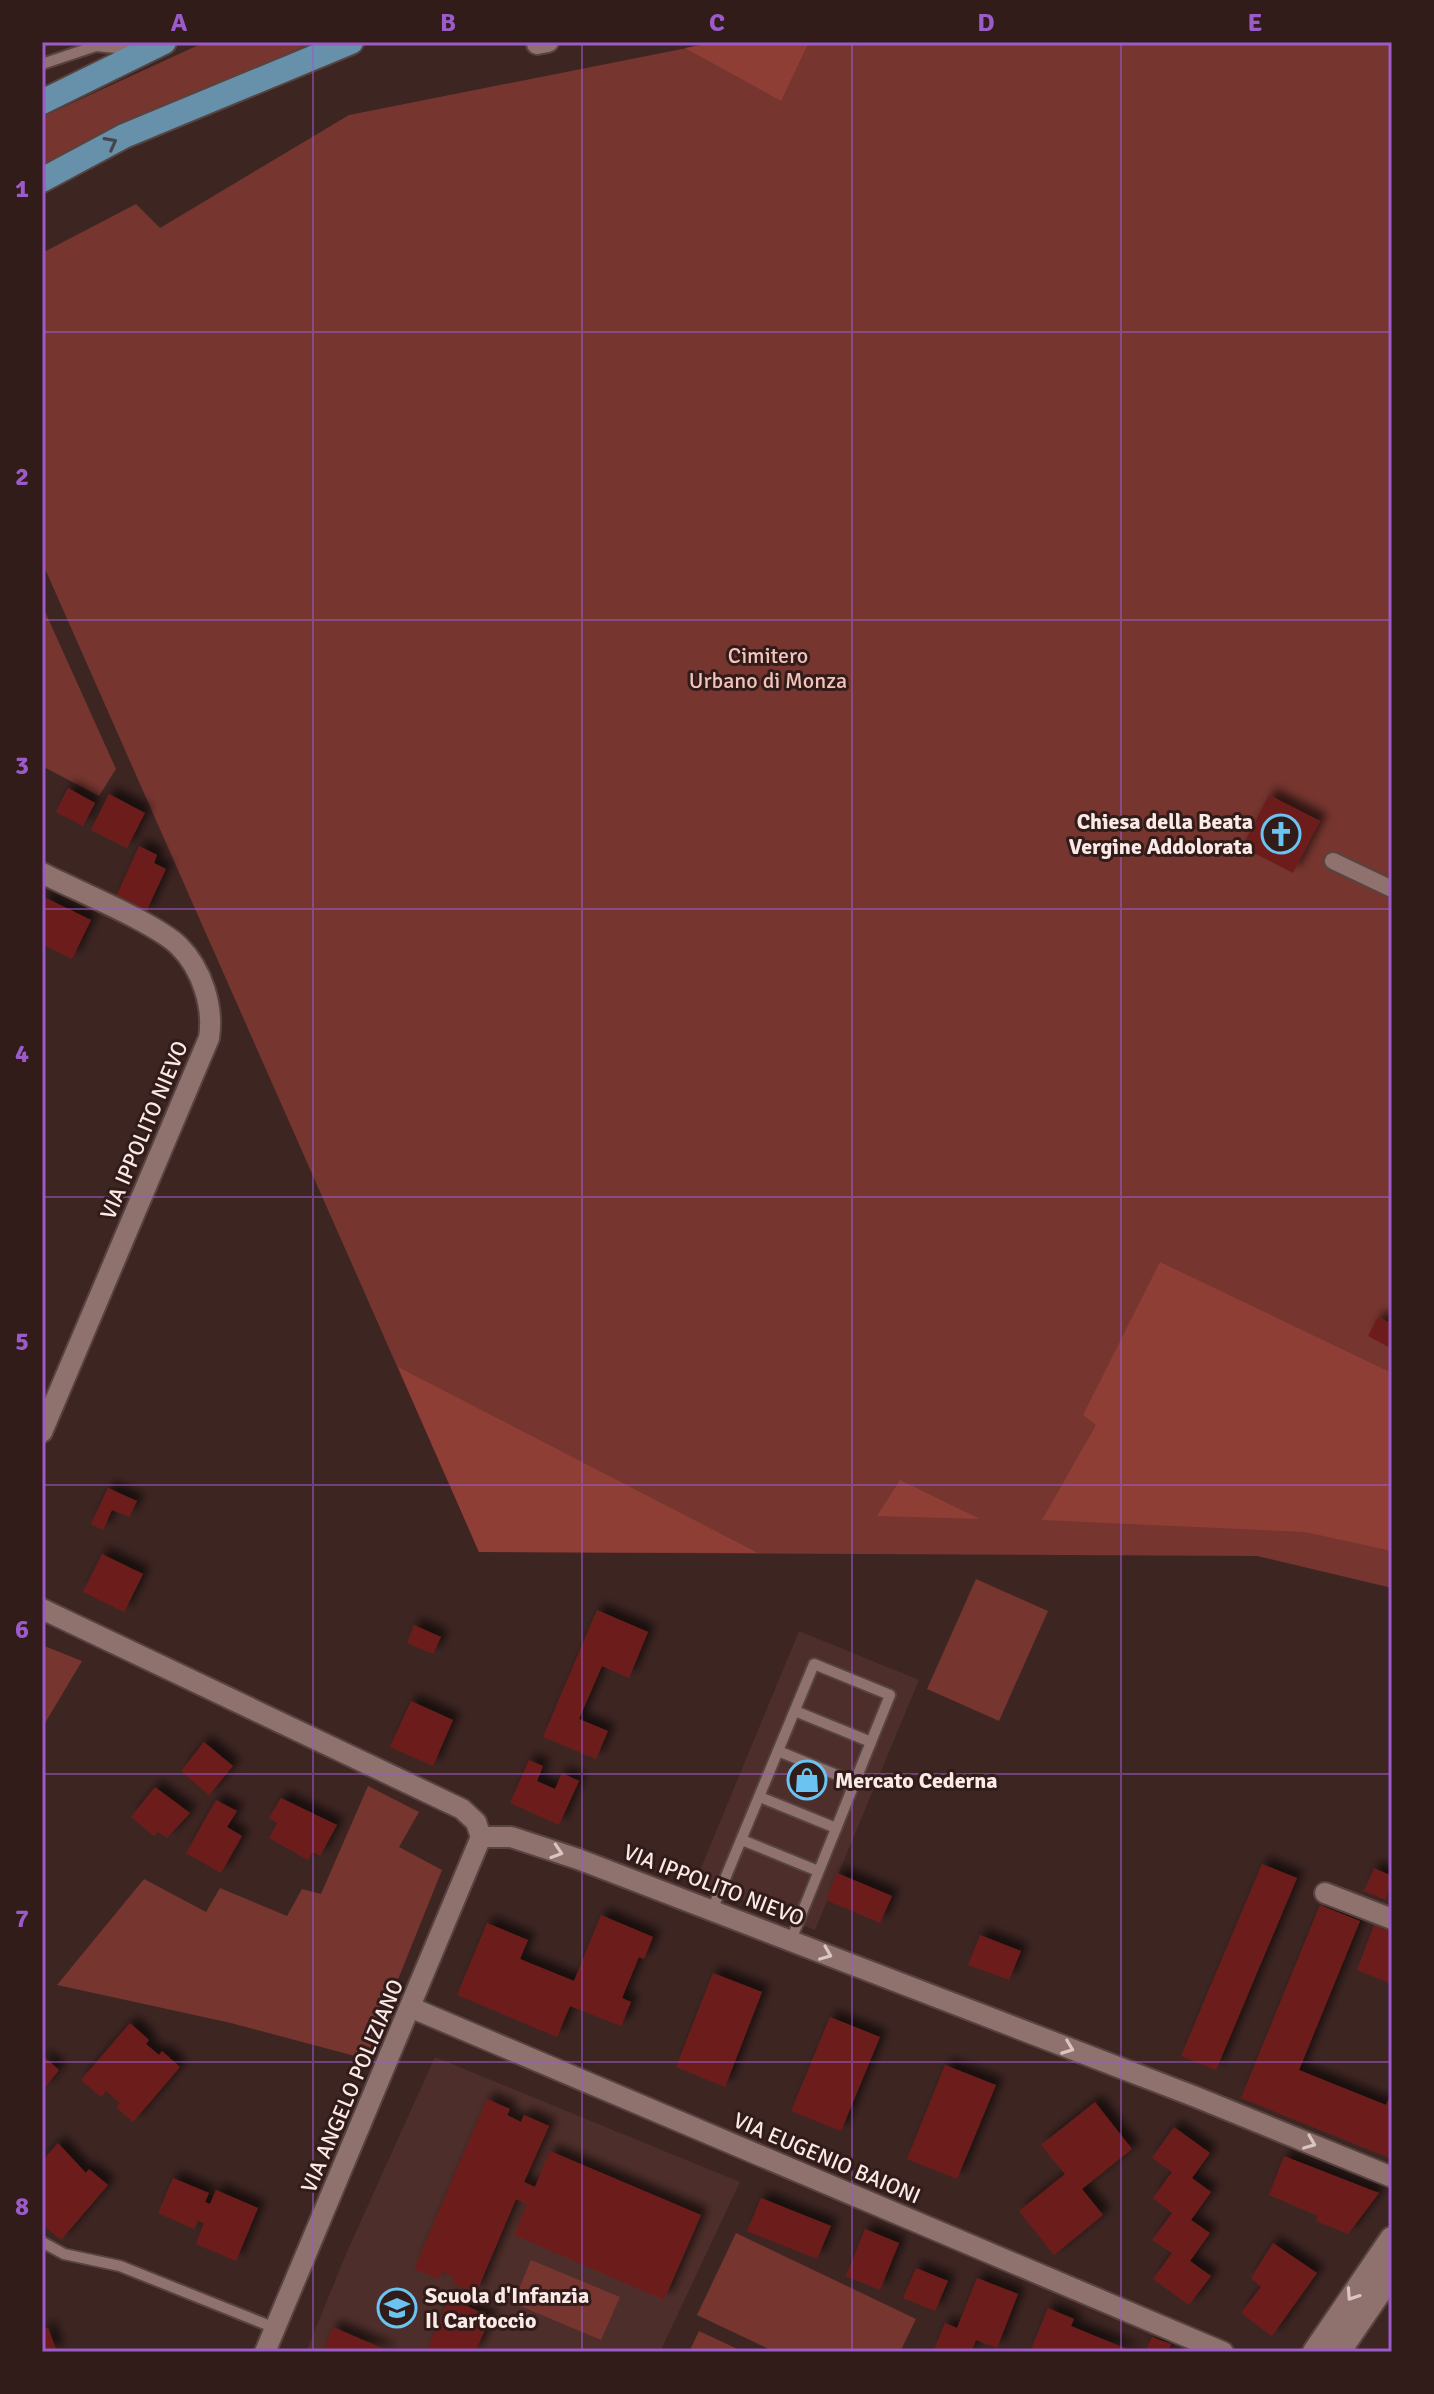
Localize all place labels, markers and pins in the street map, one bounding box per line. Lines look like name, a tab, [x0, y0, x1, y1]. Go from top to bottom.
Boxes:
place label: Chiesa della Beata Vergine Addolorata	[1069, 808, 1253, 860]
church icon: Chiesa della Beata Vergine Addolorata	[1260, 813, 1302, 855]
shop icon: Mercato Cederna	[786, 1759, 828, 1801]
place label: Mercato Cederna	[835, 1767, 998, 1794]
place label: Scuola d'Infanzia Il Cartoccio	[425, 2282, 589, 2334]
school or university icon: Scuola d'Infanzia Il Cartoccio	[376, 2287, 418, 2329]

